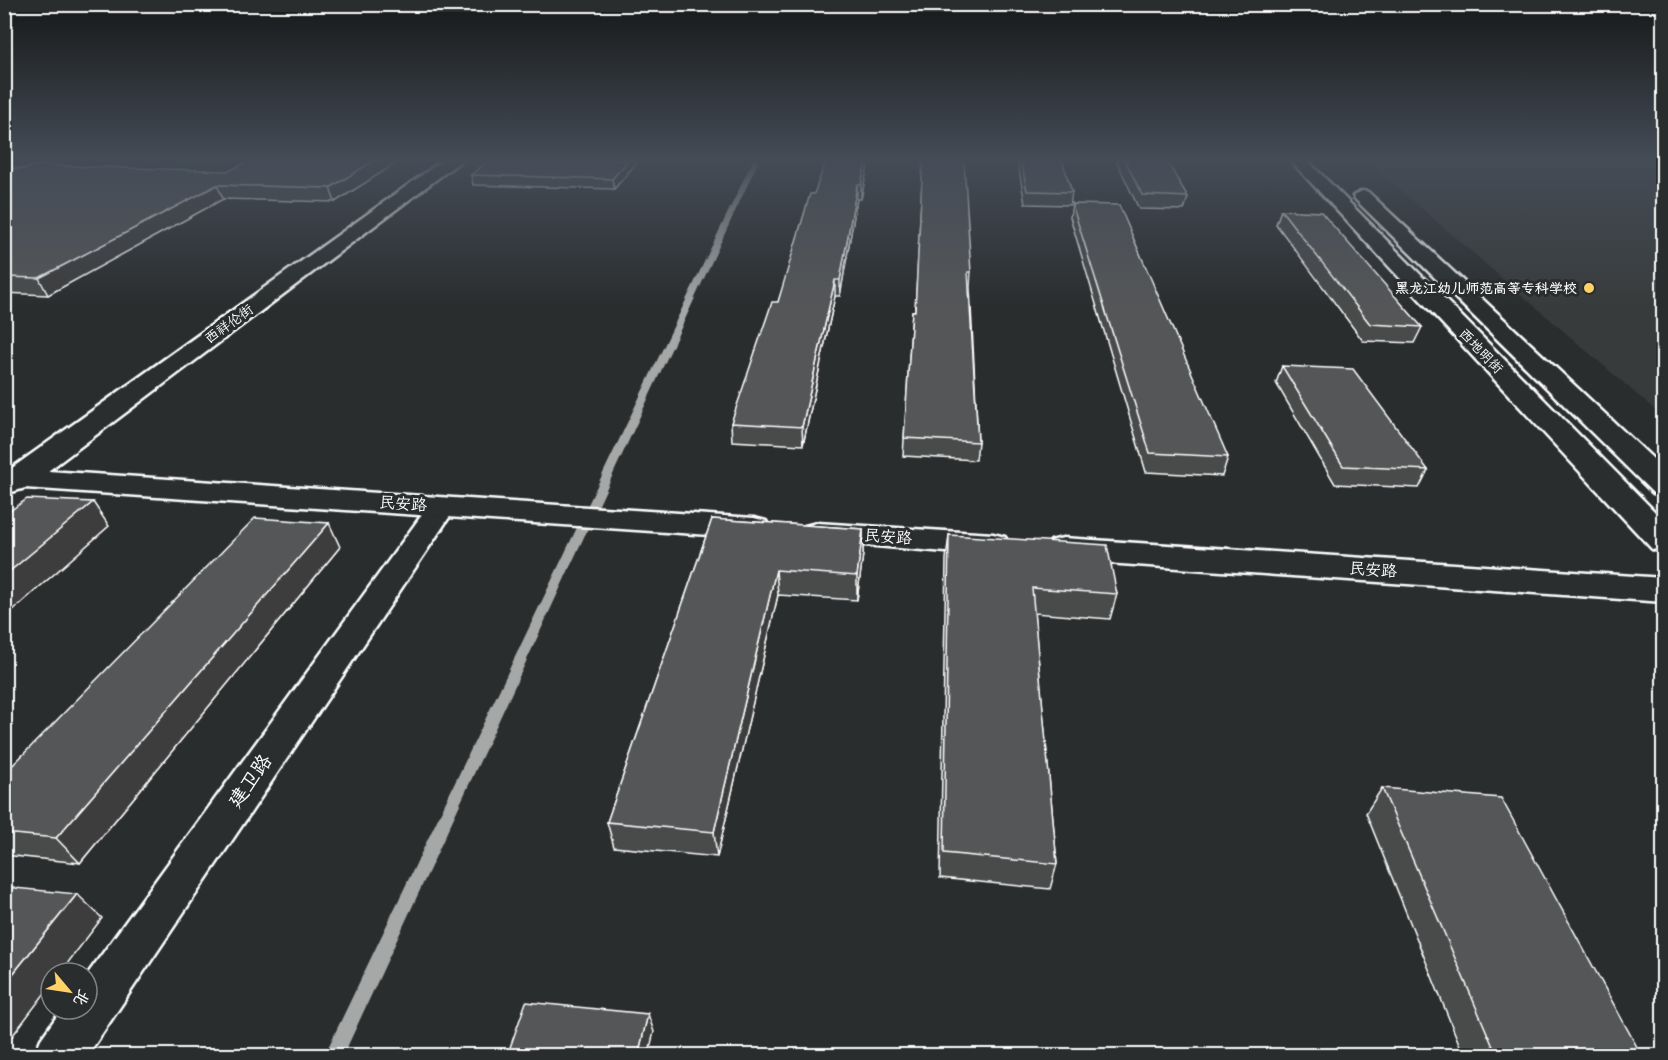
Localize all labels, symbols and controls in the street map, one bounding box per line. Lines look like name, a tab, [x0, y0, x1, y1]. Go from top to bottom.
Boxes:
place label: 黑龙江幼儿师范高等专科学校	[1395, 280, 1577, 297]
marker: 黑龙江幼儿师范高等专科学校	[1582, 281, 1596, 295]
street label: 西祥伦街	[201, 301, 257, 347]
street label: 西地明街	[1455, 325, 1507, 377]
street label: 民安路	[378, 493, 428, 515]
street label: 民安路	[863, 526, 913, 548]
street label: 民安路	[1348, 559, 1398, 581]
street label: 建卫路	[223, 749, 277, 812]
north arrow	[39, 961, 99, 1021]
text: 北	[69, 986, 93, 1009]

